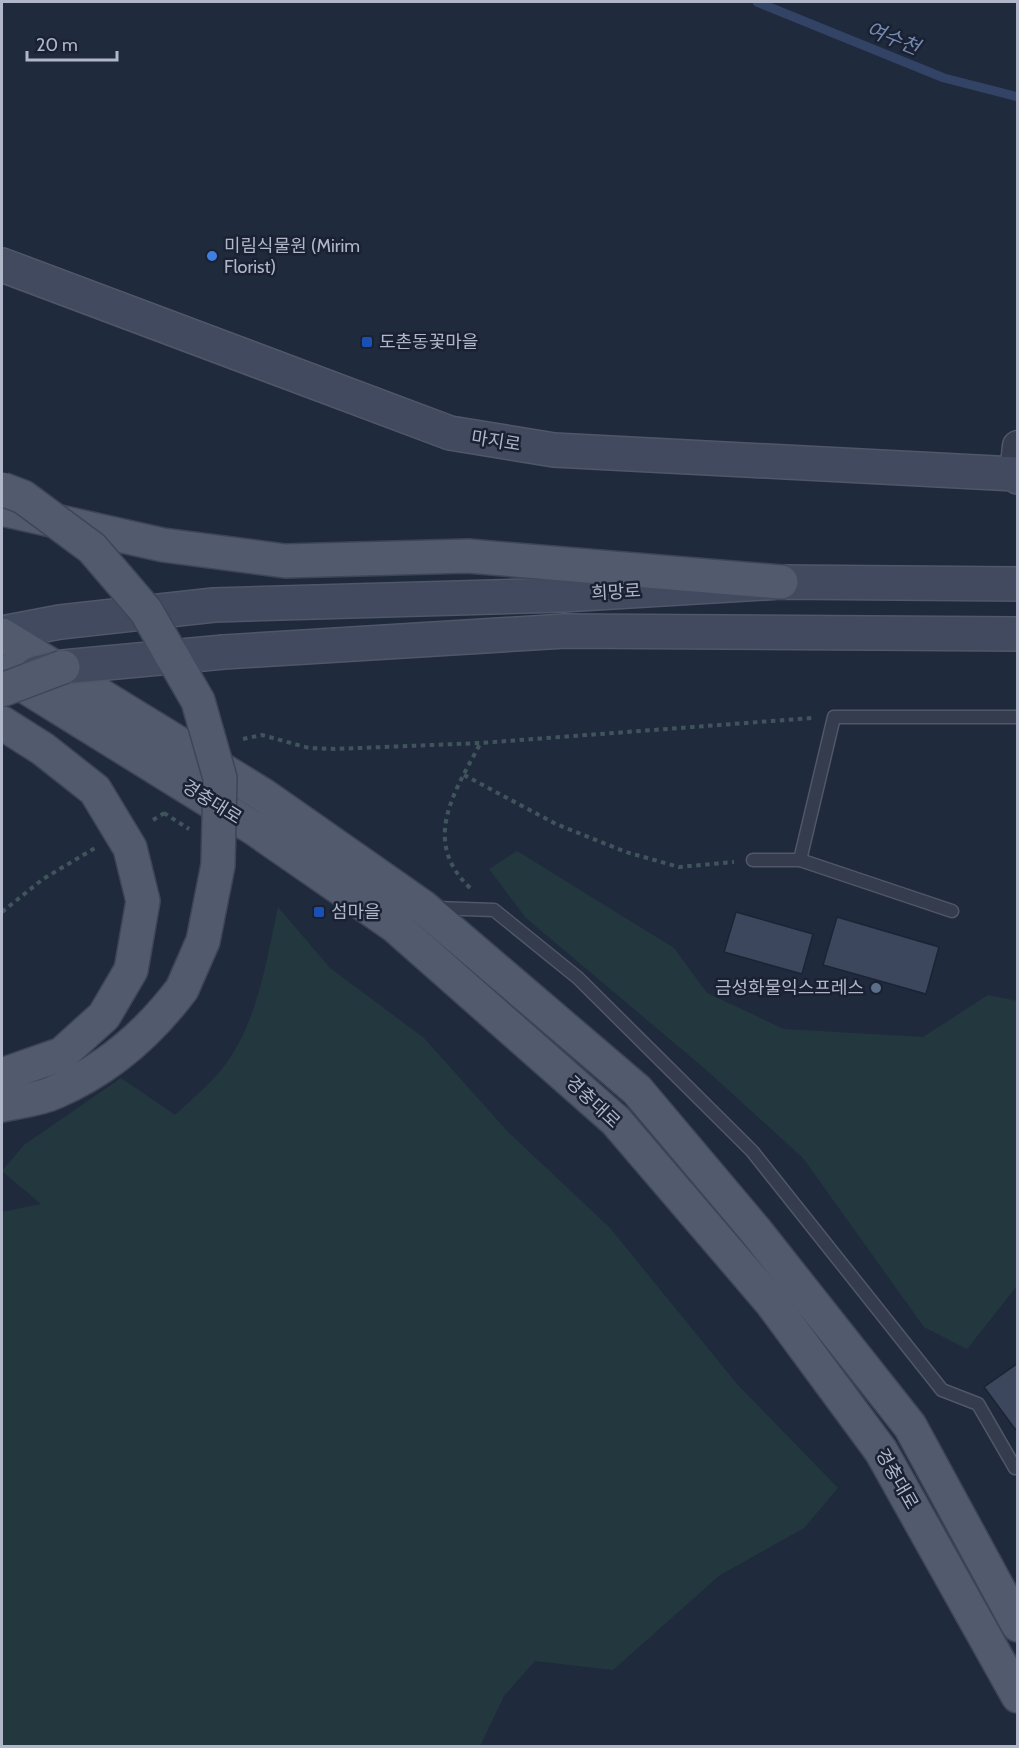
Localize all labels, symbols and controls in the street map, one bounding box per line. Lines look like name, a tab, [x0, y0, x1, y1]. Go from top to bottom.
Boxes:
water label: 여수천	[863, 17, 925, 60]
scale bar	[27, 24, 117, 62]
text: 20 m	[36, 34, 78, 56]
place label: 미림식물원 (Mirim Florist)	[224, 235, 360, 278]
marker: 미림식물원 (Mirim Florist)	[205, 249, 219, 263]
place label: 도촌동꽃마을	[379, 331, 478, 353]
marker: 도촌동꽃마을	[360, 335, 374, 349]
street label: 마지로	[470, 426, 522, 456]
street label: 희망로	[591, 580, 641, 604]
street label: 경충대로	[178, 775, 246, 829]
place label: 섬마을	[331, 901, 381, 923]
marker: 섬마을	[312, 905, 326, 919]
place label: 금성화물익스프레스	[715, 977, 864, 999]
marker: 금성화물익스프레스	[869, 981, 883, 995]
street label: 경충대로	[561, 1071, 625, 1133]
street label: 경충대로	[871, 1445, 923, 1513]

